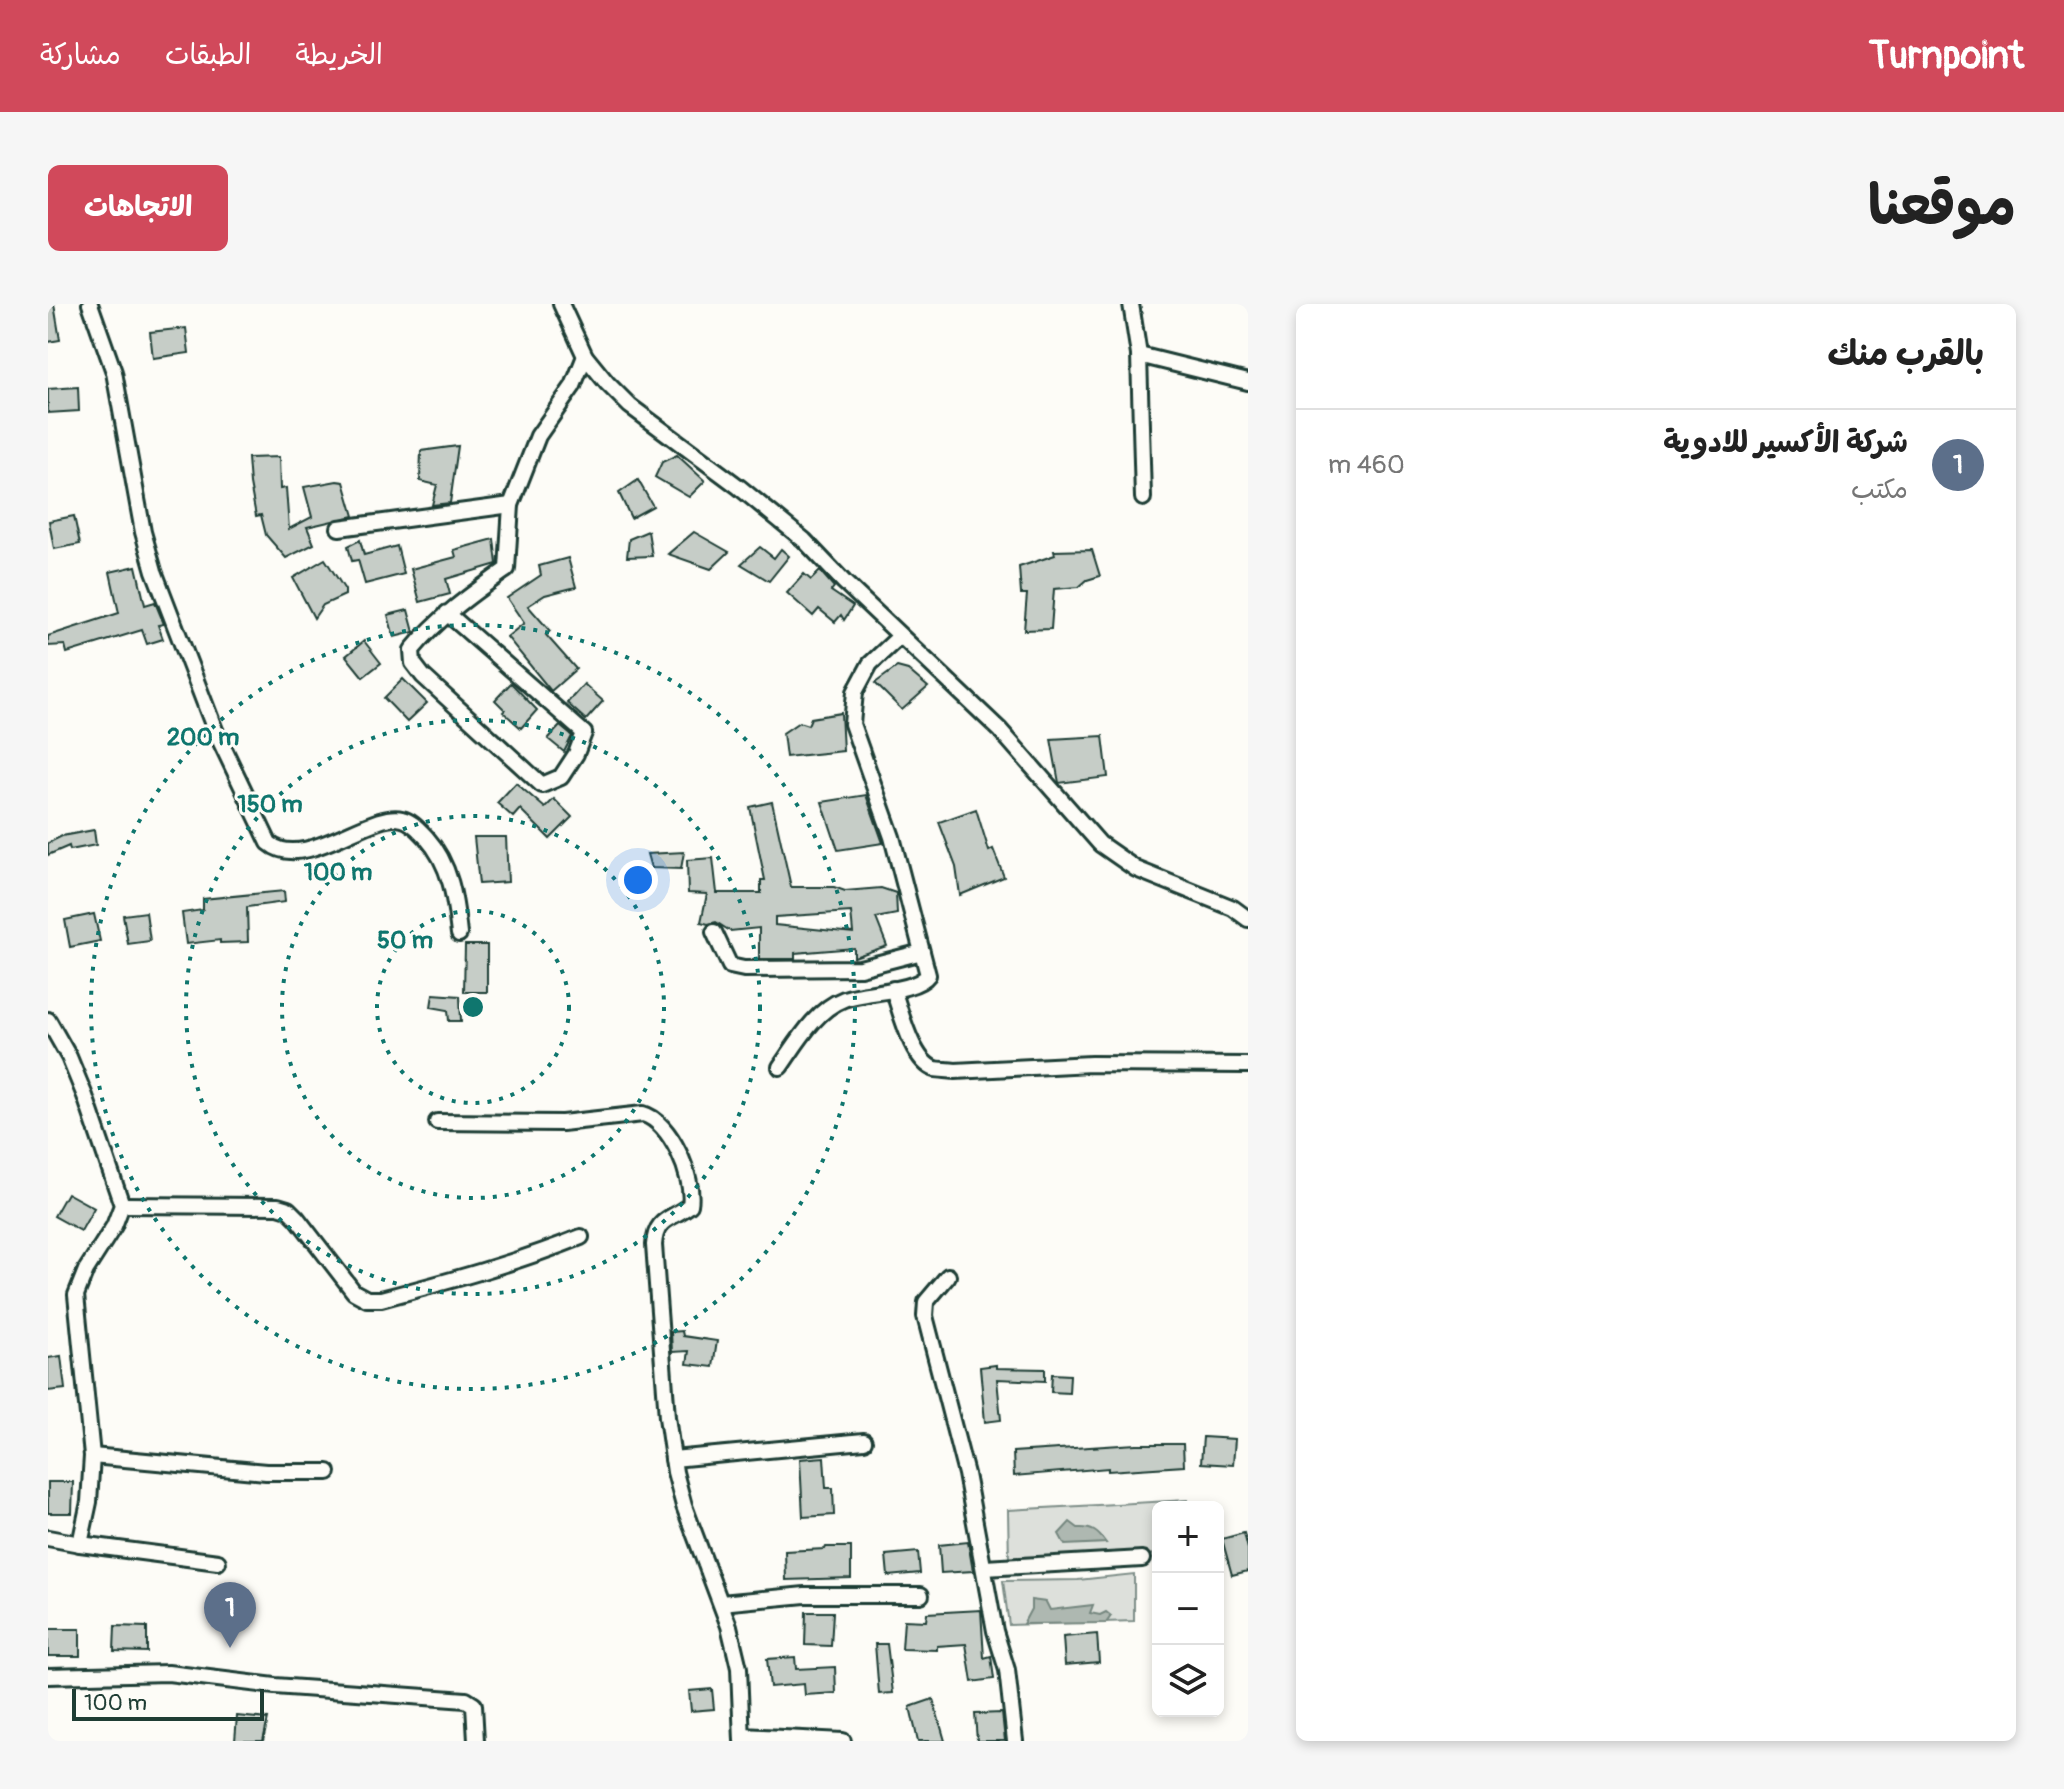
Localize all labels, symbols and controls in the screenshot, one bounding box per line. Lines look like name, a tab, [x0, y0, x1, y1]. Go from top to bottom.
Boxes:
text: Turnpoint	[1869, 32, 2024, 80]
text: مشاركة	[40, 38, 121, 73]
text: الطبقات	[165, 38, 251, 73]
text: الخريطة	[295, 38, 383, 73]
button: الاتجاهات	[48, 165, 228, 251]
text: موقعنا	[1868, 172, 2016, 241]
text: بالقرب منك	[1828, 333, 1984, 376]
text: شركة الأكسير للادوية	[1663, 424, 1908, 461]
text: 460 m	[1328, 449, 1405, 481]
text: 1	[1953, 449, 1963, 481]
text: مكتب	[1851, 474, 1908, 506]
text: 200 m	[167, 723, 239, 752]
text: 150 m	[237, 790, 303, 819]
text: 100 m	[304, 858, 372, 887]
your location	[618, 860, 658, 900]
text: 50 m	[377, 926, 433, 955]
centre of rings	[459, 993, 487, 1021]
map controls	[1152, 1501, 1224, 1717]
button: +	[1152, 1501, 1224, 1573]
button: −	[1152, 1573, 1224, 1645]
pin: 1	[204, 1582, 256, 1648]
button: layers	[1152, 1645, 1224, 1717]
scale bar	[72, 1685, 264, 1721]
text: 100 m	[84, 1689, 147, 1717]

